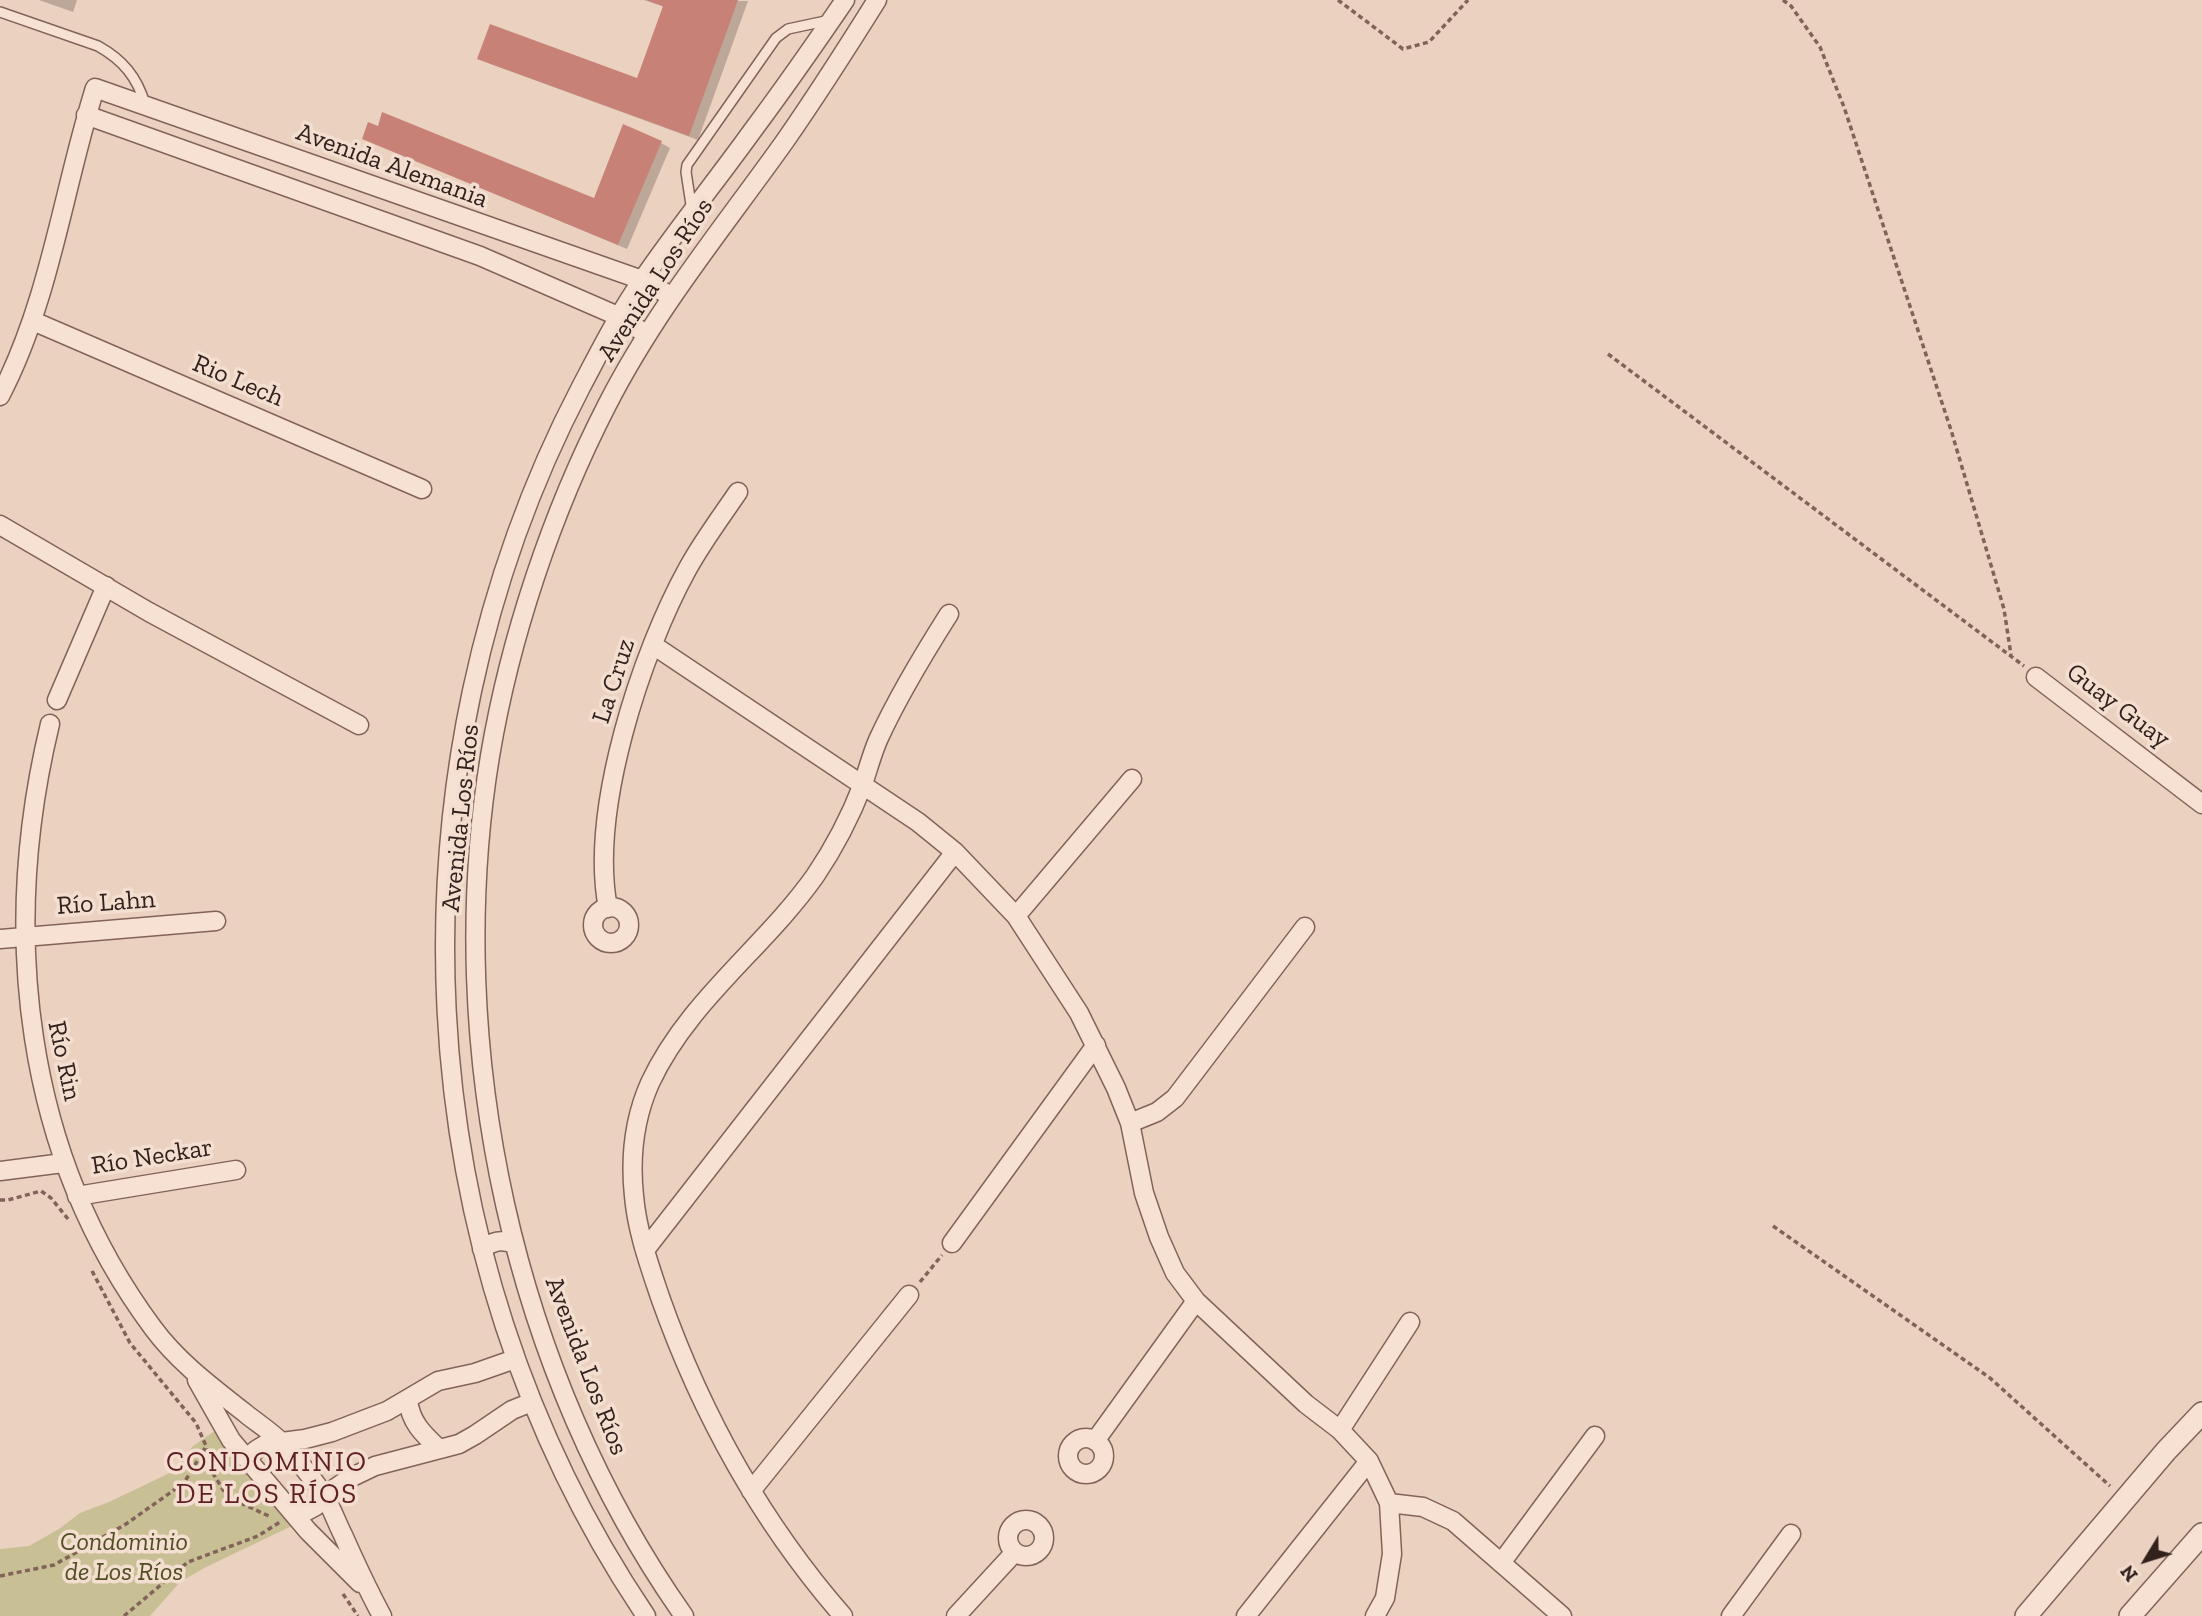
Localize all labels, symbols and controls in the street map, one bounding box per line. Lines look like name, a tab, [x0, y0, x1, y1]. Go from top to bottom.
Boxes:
street label: Avenida Alemania	[292, 117, 492, 215]
street label: Avenida Los Ríos	[592, 192, 720, 368]
street label: Rio Lech	[188, 348, 288, 414]
street label: La Cruz	[586, 635, 642, 727]
street label: Guay Guay	[2060, 657, 2176, 755]
street label: Avenida Los Ríos	[436, 723, 486, 913]
street label: Río Lahn	[56, 884, 156, 922]
street label: Río Rin	[40, 1018, 88, 1104]
street label: Río Neckar	[89, 1132, 215, 1182]
street label: Avenida Los Ríos	[538, 1272, 634, 1460]
district label: CONDOMINIO DE LOS RÍOS	[167, 1446, 367, 1512]
north arrow	[2111, 1525, 2181, 1595]
park label: Condominio de Los Ríos	[60, 1527, 188, 1588]
text: N	[2116, 1560, 2143, 1586]

